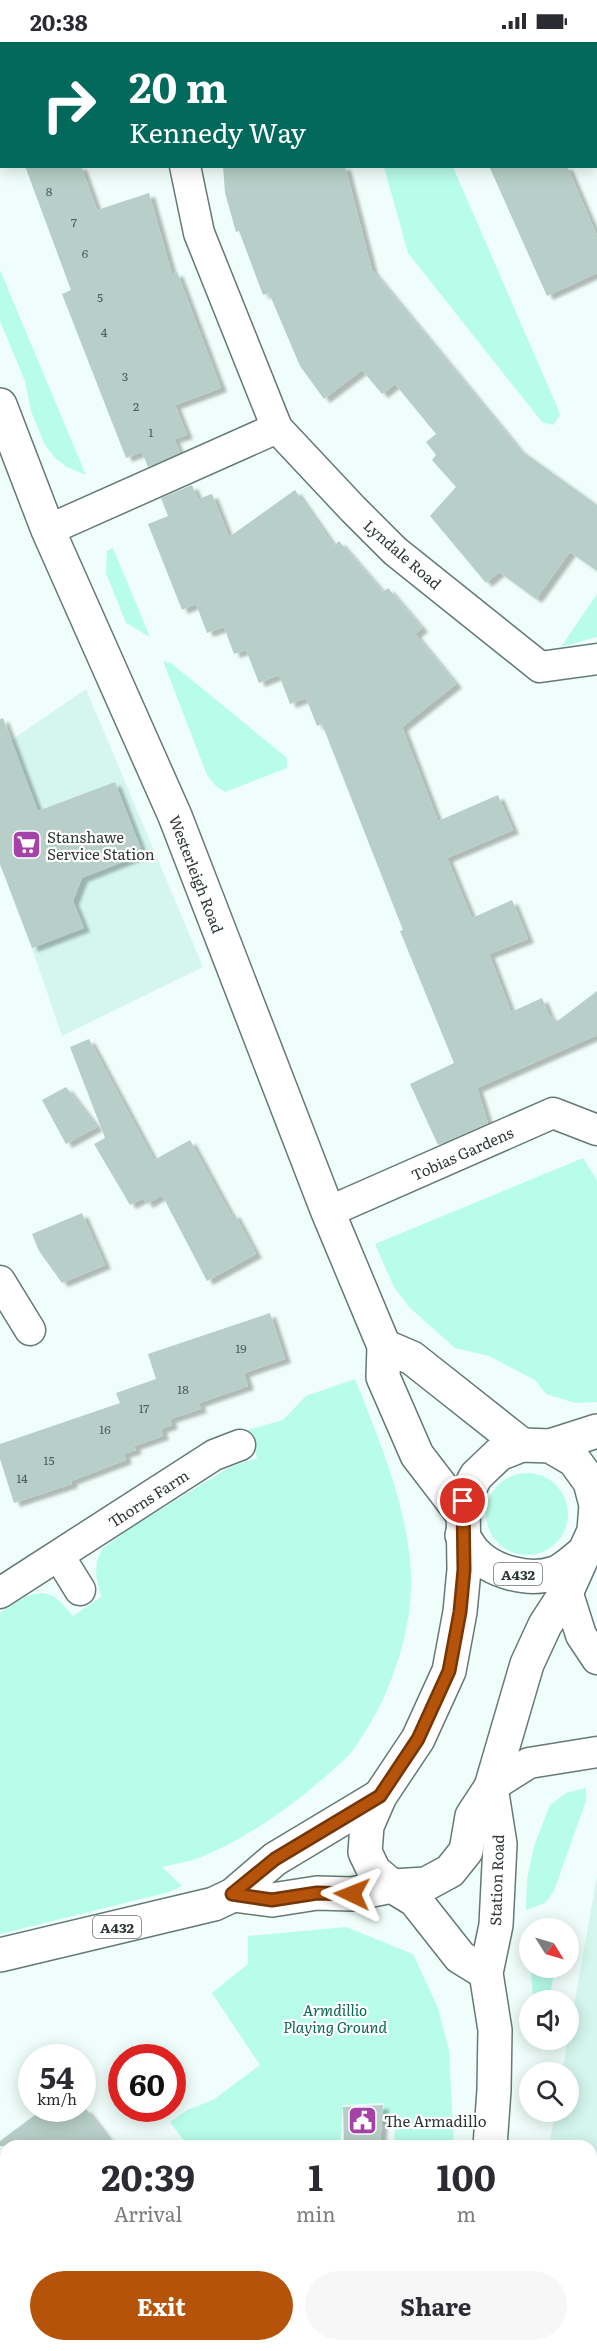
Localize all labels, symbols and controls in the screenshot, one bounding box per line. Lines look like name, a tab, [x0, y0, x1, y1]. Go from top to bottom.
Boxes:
text: 20:38	[30, 5, 88, 38]
text: 20 m	[129, 54, 228, 116]
icon: right	[30, 66, 108, 144]
text: Kennedy Way	[129, 111, 306, 151]
house number: 8	[46, 182, 53, 200]
house number: 7	[71, 213, 77, 231]
house number: 6	[82, 244, 89, 262]
house number: 5	[97, 288, 103, 306]
house number: 4	[101, 323, 108, 341]
house number: 3	[122, 367, 128, 385]
house number: 2	[133, 397, 139, 415]
house number: 1	[149, 423, 154, 441]
street label: Lyndale Road	[359, 514, 447, 594]
street label: Westerleigh Road	[164, 812, 230, 936]
place label: Stanshawe Service Station	[47, 825, 155, 865]
supermarket icon: Stanshawe Service Station	[10, 829, 42, 861]
street label: Tobias Gardens	[407, 1120, 517, 1186]
house number: 19	[235, 1339, 247, 1357]
house number: 18	[177, 1380, 189, 1398]
house number: 17	[139, 1399, 149, 1417]
house number: 16	[99, 1420, 111, 1438]
house number: 15	[44, 1451, 54, 1469]
street label: Thorns Farm	[103, 1463, 193, 1533]
house number: 14	[16, 1469, 28, 1487]
pin	[437, 1475, 488, 1526]
icon: arrive	[446, 1484, 479, 1517]
road number: A432	[494, 1563, 542, 1585]
street label: Station Road	[483, 1834, 509, 1926]
position arrow	[320, 1862, 384, 1926]
road number: A432	[93, 1916, 141, 1938]
north arrow	[519, 1918, 579, 1978]
map controls	[519, 1918, 579, 2122]
button: sound	[519, 1990, 579, 2050]
park label: Armdillio Playing Ground	[283, 1998, 388, 2038]
speed limit sign: 60	[108, 2044, 186, 2122]
text: 54	[40, 2054, 74, 2098]
button: search	[519, 2062, 579, 2122]
text: km/h	[37, 2087, 77, 2110]
public building icon: The Armadillo	[347, 2104, 379, 2136]
place label: The Armadillo	[384, 2109, 487, 2132]
text: 20:39	[101, 2149, 195, 2202]
text: 1	[308, 2149, 323, 2202]
text: 100	[437, 2149, 496, 2202]
text: Arrival	[114, 2198, 182, 2228]
text: min	[296, 2198, 335, 2228]
text: m	[456, 2198, 476, 2228]
button: Exit	[30, 2271, 293, 2340]
button: Share	[305, 2271, 567, 2340]

